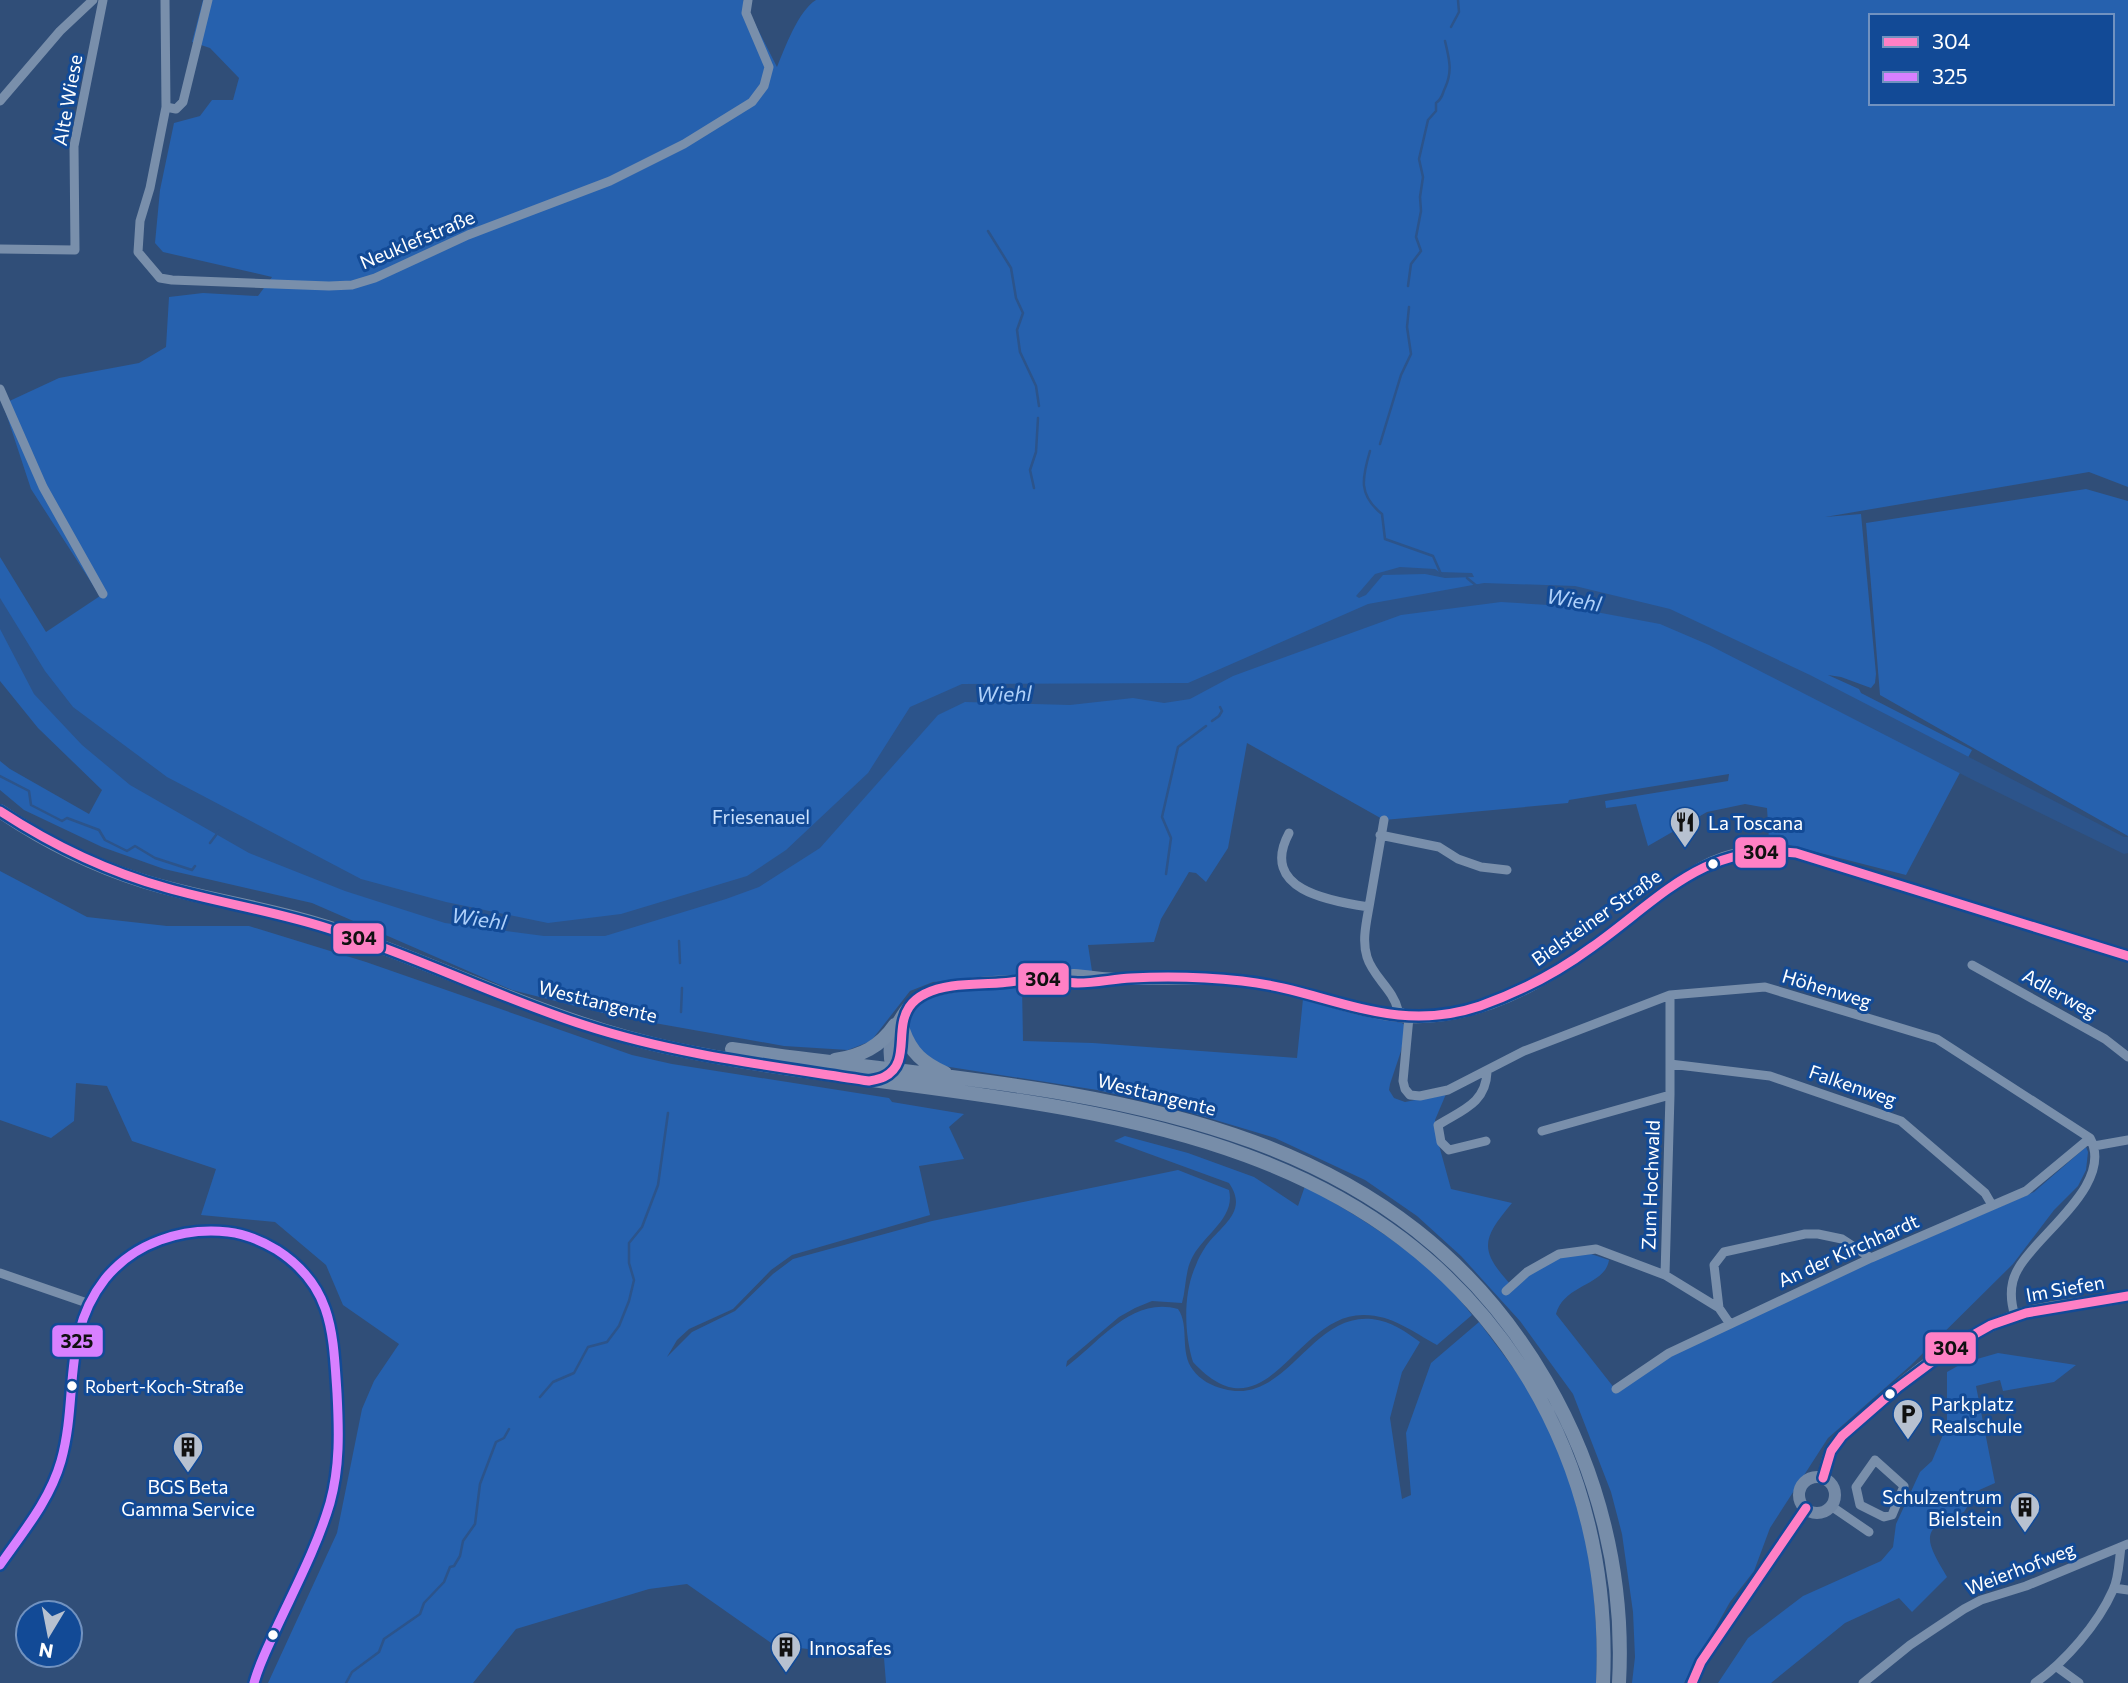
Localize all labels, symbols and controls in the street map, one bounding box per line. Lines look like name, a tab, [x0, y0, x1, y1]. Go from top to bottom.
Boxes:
legend	[1869, 14, 2114, 105]
text: 304	[1932, 28, 1971, 53]
street label: Alte Wiese	[48, 53, 86, 147]
text: 325	[1932, 63, 1968, 88]
street label: Neuklefstraße	[356, 204, 478, 274]
water label: Wiehl	[1545, 582, 1604, 616]
water label: Wiehl	[976, 680, 1033, 706]
park label: Friesenauel	[712, 805, 810, 828]
restaurant icon: La Toscana	[1668, 805, 1702, 849]
place label: La Toscana	[1708, 811, 1803, 834]
line badge: 304	[1734, 836, 1787, 869]
text: 304	[1743, 840, 1779, 863]
unlabelled marker	[1706, 857, 1720, 871]
street label: Bielsteiner Straße	[1527, 864, 1665, 970]
water label: Wiehl	[450, 902, 509, 934]
line badge: 304	[332, 922, 385, 955]
text: 304	[341, 926, 377, 949]
line badge: 304	[1017, 962, 1070, 996]
street label: Höhenweg	[1779, 963, 1875, 1013]
street label: Adlerweg	[2019, 963, 2101, 1023]
text: 304	[1025, 967, 1061, 990]
street label: Westtangente	[536, 975, 660, 1027]
street label: Falkenweg	[1806, 1059, 1900, 1111]
street label: Westtangente	[1095, 1068, 1219, 1120]
street label: Zum Hochwald	[1636, 1120, 1664, 1250]
street label: An der Kirchhardt	[1774, 1209, 1922, 1291]
street label: Im Siefen	[2024, 1270, 2106, 1306]
line badge: 325	[51, 1324, 104, 1358]
text: 325	[61, 1329, 93, 1352]
line badge: 304	[1924, 1331, 1977, 1365]
text: 304	[1933, 1336, 1969, 1359]
place label: Robert-Koch-Straße	[85, 1376, 244, 1397]
marker: Robert-Koch-Straße	[65, 1379, 79, 1393]
unlabelled marker	[1883, 1387, 1897, 1401]
place label: Parkplatz Realschule	[1931, 1392, 2022, 1437]
parking icon: Parkplatz Realschule	[1891, 1397, 1925, 1441]
building icon: BGS Beta Gamma Service	[171, 1430, 205, 1474]
place label: BGS Beta Gamma Service	[121, 1475, 255, 1520]
place label: Schulzentrum Bielstein	[1882, 1485, 2002, 1530]
building icon: Schulzentrum Bielstein	[2008, 1490, 2042, 1534]
street label: Weierhofweg	[1962, 1537, 2078, 1599]
north arrow	[14, 1599, 84, 1669]
unlabelled marker	[266, 1628, 280, 1642]
building icon: Innosafes	[769, 1630, 803, 1674]
place label: Innosafes	[809, 1636, 892, 1659]
text: N	[37, 1639, 55, 1664]

